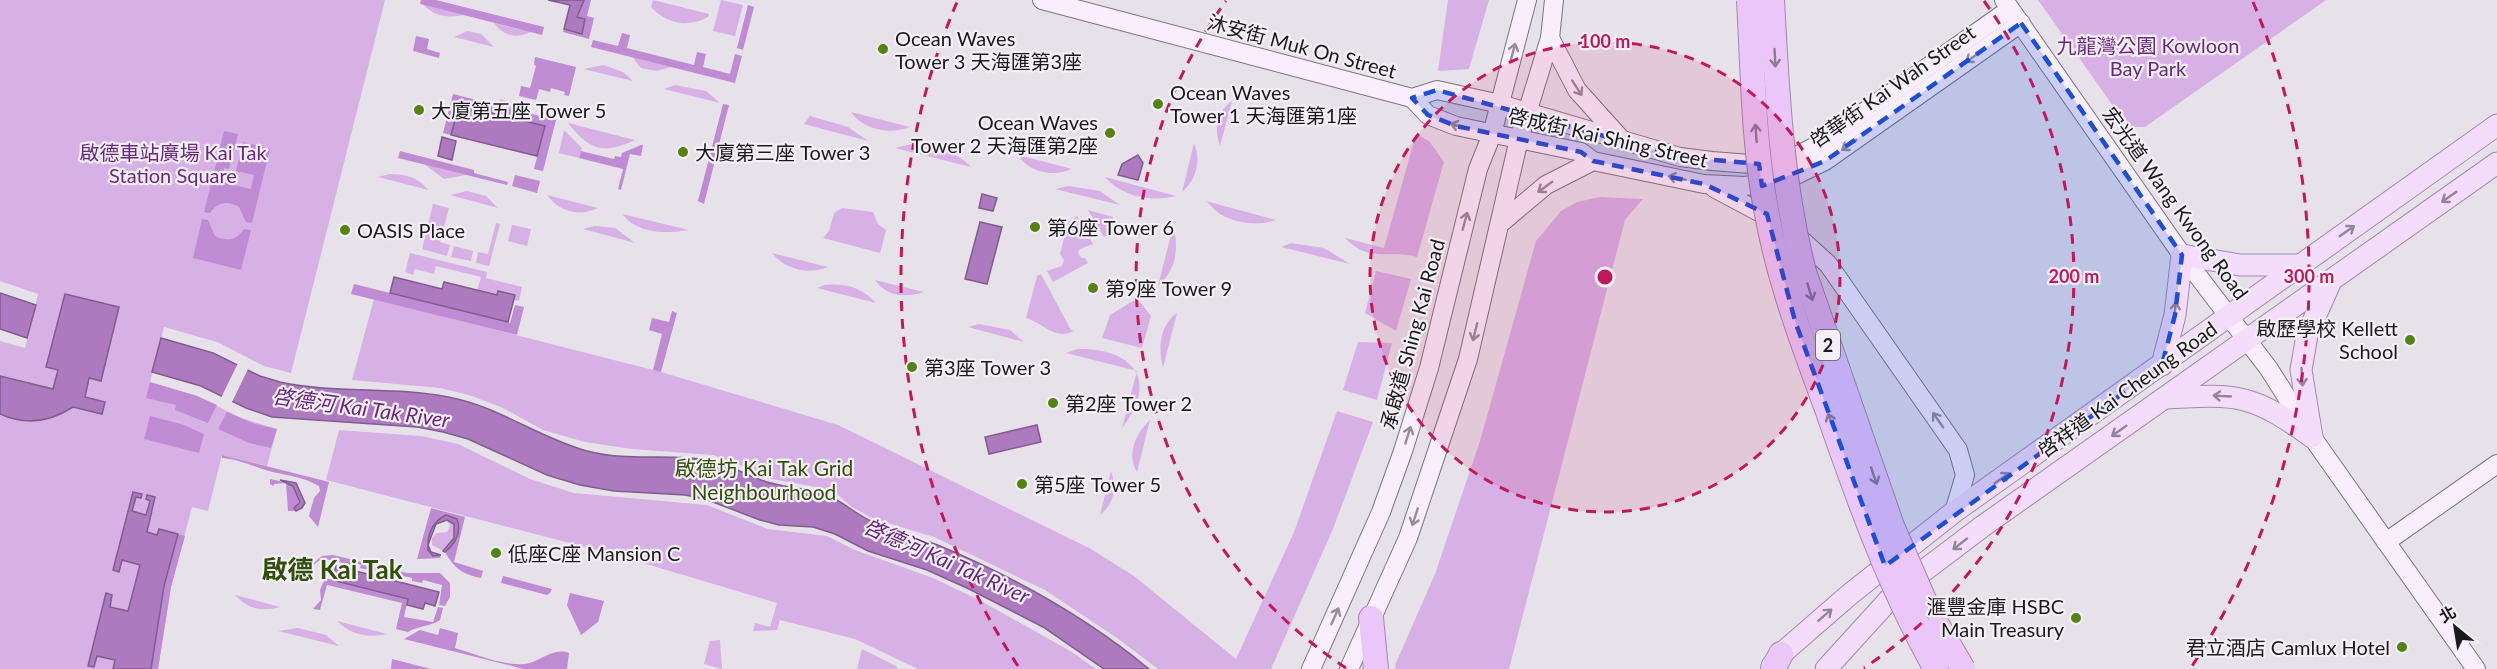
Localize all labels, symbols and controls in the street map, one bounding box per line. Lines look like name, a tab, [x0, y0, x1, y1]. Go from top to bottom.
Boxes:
street label: 沐安街 Muk On Street	[1205, 9, 1399, 83]
street label: 啓華街 Kai Wah Street	[1805, 20, 1979, 152]
place label: Ocean Waves Tower 3 天海匯第3座	[895, 26, 1082, 73]
text: 100 m	[1580, 30, 1630, 52]
park label: 九龍灣公園 Kowloon Bay Park	[2056, 33, 2240, 80]
marker: Ocean Waves Tower 3 天海匯第3座	[876, 42, 890, 56]
one-way arrow	[1508, 43, 1520, 62]
one-way arrow	[1770, 48, 1781, 68]
one-way arrow	[1965, 51, 1981, 63]
one-way arrow	[1571, 79, 1583, 95]
place label: Ocean Waves Tower 1 天海匯第1座	[1170, 80, 1357, 127]
marker: Ocean Waves Tower 1 天海匯第1座	[1151, 97, 1165, 111]
place label: 大廈第五座 Tower 5	[431, 98, 606, 122]
street label: 啓成街 Kai Shing Street	[1506, 102, 1710, 172]
street label: 宏光道 Wang Kwong Road	[2098, 102, 2254, 304]
marker: 大廈第五座 Tower 5	[412, 103, 426, 117]
place label: Ocean Waves Tower 2 天海匯第2座	[911, 110, 1098, 157]
one-way arrow	[1450, 120, 1469, 132]
one-way arrow	[1751, 124, 1762, 144]
marker: Ocean Waves Tower 2 天海匯第2座	[1103, 126, 1117, 140]
one-way arrow	[1841, 139, 1857, 151]
park label: 啟德車站廣場 Kai Tak Station Square	[79, 140, 267, 187]
place label: 大廈第三座 Tower 3	[695, 140, 870, 164]
marker: 大廈第三座 Tower 3	[676, 145, 690, 159]
one-way arrow	[1667, 172, 1687, 183]
one-way arrow	[1538, 181, 1554, 193]
one-way arrow	[2442, 191, 2458, 203]
one-way arrow	[1460, 212, 1471, 231]
place label: 第6座 Tower 6	[1047, 215, 1174, 239]
place label: OASIS Place	[357, 218, 465, 242]
marker: 第6座 Tower 6	[1028, 220, 1042, 234]
marker: OASIS Place	[338, 223, 352, 237]
one-way arrow	[2339, 225, 2355, 237]
street label: 承啟道 Shing Kai Road	[1375, 236, 1449, 432]
text: 200 m	[2049, 265, 2099, 287]
text: 300 m	[2284, 265, 2334, 287]
centre of rings	[1595, 267, 1615, 287]
place label: 第9座 Tower 9	[1105, 276, 1232, 300]
marker: 第9座 Tower 9	[1086, 281, 1100, 295]
one-way arrow	[1805, 282, 1816, 301]
one-way arrow	[2170, 301, 2181, 321]
street label: 啓祥道 Kai Cheung Road	[2033, 316, 2221, 462]
place label: 啟歷學校 Kellett School	[2256, 316, 2398, 363]
one-way arrow	[1468, 322, 1480, 341]
road number: 2	[1816, 330, 1840, 360]
marker: 啟歷學校 Kellett School	[2403, 333, 2417, 347]
place label: 第3座 Tower 3	[924, 355, 1051, 379]
marker: 第3座 Tower 3	[905, 360, 919, 374]
one-way arrow	[2297, 367, 2308, 387]
water label: 啓德河 Kai Tak River	[271, 382, 452, 432]
place label: 第2座 Tower 2	[1065, 391, 1192, 415]
one-way arrow	[2213, 391, 2232, 402]
marker: 第2座 Tower 2	[1046, 396, 1060, 410]
one-way arrow	[1825, 413, 1836, 432]
one-way arrow	[1932, 413, 1944, 429]
one-way arrow	[2111, 425, 2127, 437]
one-way arrow	[1403, 426, 1414, 445]
district label: 啟德坊 Kai Tak Grid Neighbourhood	[675, 455, 853, 504]
one-way arrow	[1869, 466, 1880, 485]
place label: 第5座 Tower 5	[1034, 472, 1161, 496]
one-way arrow	[1994, 472, 2010, 484]
marker: 第5座 Tower 5	[1015, 477, 1029, 491]
one-way arrow	[1408, 507, 1419, 526]
water label: 啓德河 Kai Tak River	[860, 512, 1035, 608]
one-way arrow	[1952, 538, 1968, 551]
place label: 低座C座 Mansion C	[508, 541, 680, 565]
marker: 低座C座 Mansion C	[489, 546, 503, 560]
district label: 啟德 Kai Tak	[261, 553, 403, 585]
place label: 滙豐金庫 HSBC Main Treasury	[1926, 594, 2065, 641]
north arrow	[2425, 597, 2485, 657]
text: 北	[2436, 601, 2459, 626]
one-way arrow	[1330, 607, 1342, 625]
one-way arrow	[1817, 608, 1832, 622]
marker: 滙豐金庫 HSBC Main Treasury	[2069, 611, 2083, 625]
place label: 君立酒店 Camlux Hotel	[2186, 635, 2390, 659]
marker: 君立酒店 Camlux Hotel	[2395, 640, 2409, 654]

